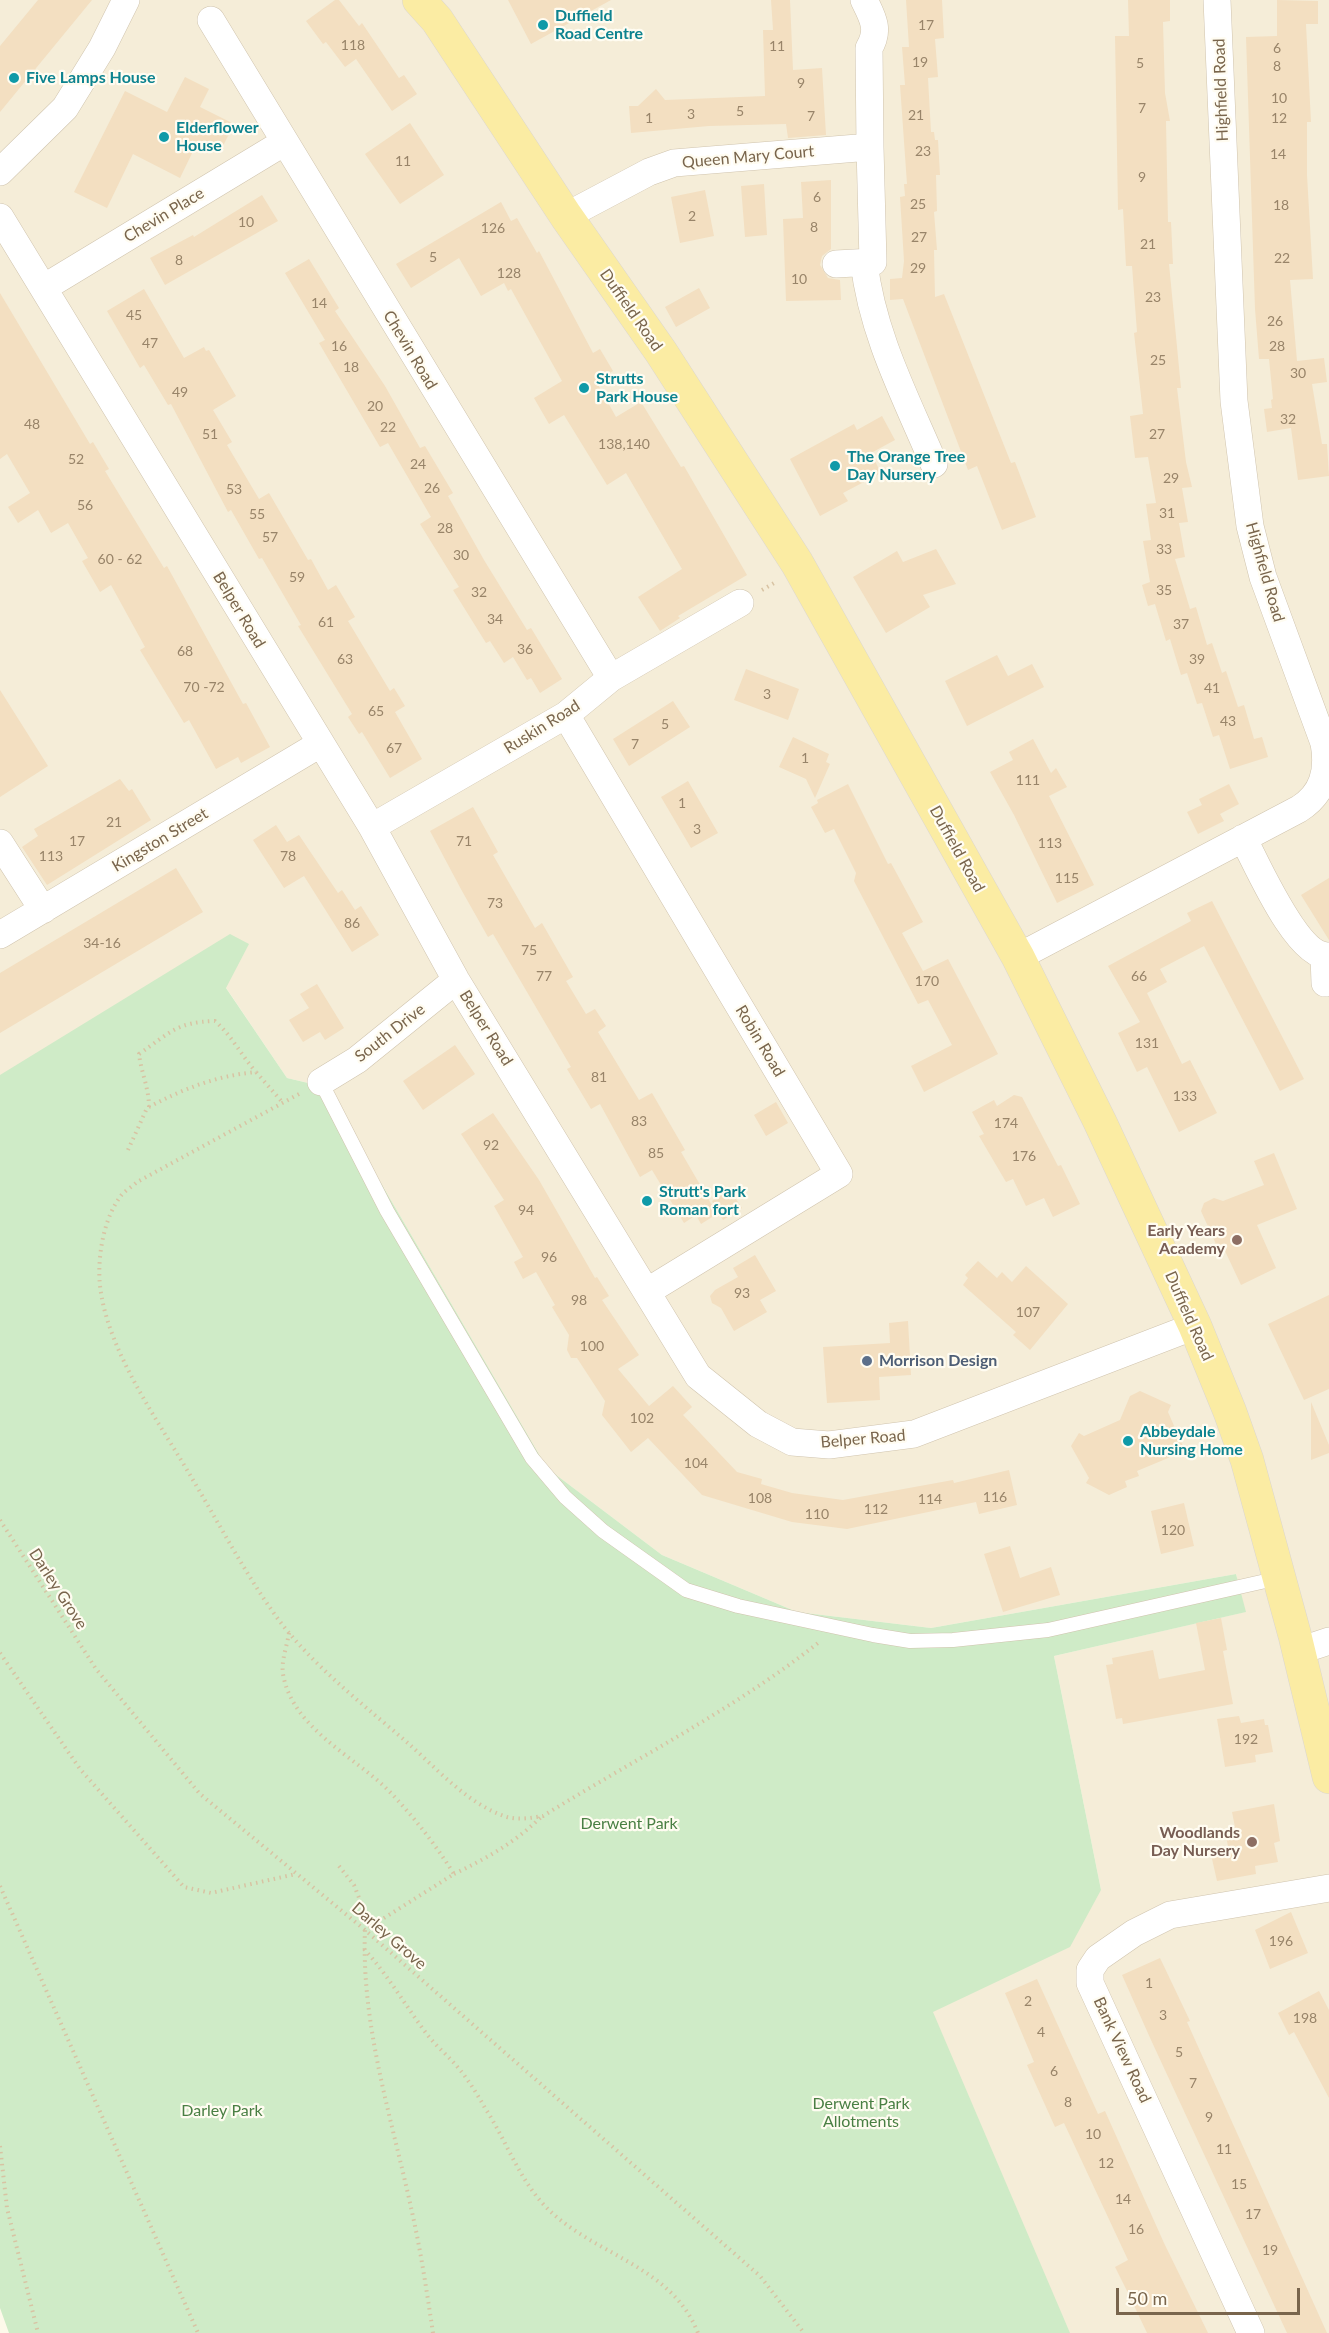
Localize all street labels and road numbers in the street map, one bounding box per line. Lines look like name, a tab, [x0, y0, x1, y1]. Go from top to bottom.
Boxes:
street label: Highfield Road	[1210, 38, 1232, 142]
street label: Queen Mary Court	[681, 142, 815, 172]
street label: Chevin Place	[120, 184, 208, 246]
street label: Duffield Road	[596, 265, 666, 355]
street label: Chevin Road	[379, 307, 441, 393]
street label: Highfield Road	[1242, 520, 1288, 624]
street label: Belper Road	[209, 569, 269, 651]
street label: Ruskin Road	[500, 696, 584, 758]
street label: Duffield Road	[925, 802, 989, 896]
street label: Kingston Street	[109, 804, 211, 876]
street label: Belper Road	[455, 987, 517, 1069]
street label: South Drive	[351, 1000, 429, 1066]
street label: Robin Road	[731, 1002, 789, 1080]
street label: Duffield Road	[1161, 1268, 1217, 1364]
street label: Belper Road	[820, 1426, 906, 1452]
street label: Darley Grove	[25, 1545, 91, 1633]
street label: Darley Grove	[348, 1898, 430, 1974]
street label: Bank View Road	[1089, 1994, 1155, 2106]

